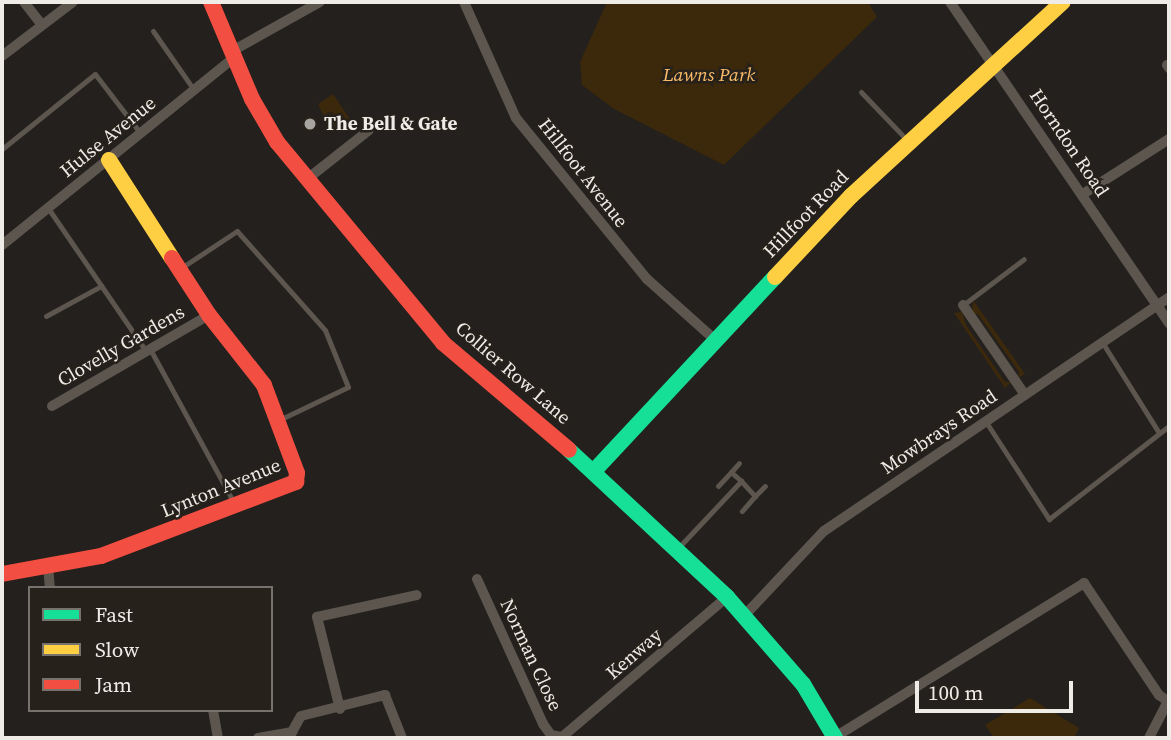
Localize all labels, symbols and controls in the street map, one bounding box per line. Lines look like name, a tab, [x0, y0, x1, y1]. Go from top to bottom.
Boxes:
park label: Lawns Park	[663, 64, 755, 86]
street label: Horndon Road	[1025, 85, 1113, 201]
street label: Hulse Avenue	[56, 92, 160, 182]
place label: The Bell & Gate	[324, 113, 457, 135]
street label: Hillfoot Avenue	[533, 114, 633, 232]
marker: The Bell & Gate	[302, 116, 318, 132]
street label: Hillfoot Road	[759, 166, 853, 262]
street label: Clovelly Gardens	[54, 300, 188, 392]
street label: Collier Row Lane	[451, 317, 575, 429]
street label: Mowbrays Road	[877, 385, 1001, 479]
street label: Lynton Avenue	[158, 454, 284, 522]
legend	[28, 586, 273, 712]
street label: Norman Close	[495, 595, 567, 715]
text: Fast	[95, 600, 133, 629]
street label: Kenway	[601, 624, 667, 684]
text: Slow	[95, 635, 139, 664]
scale bar	[919, 666, 1076, 710]
text: Jam	[95, 670, 132, 699]
text: 100 m	[928, 678, 983, 707]

